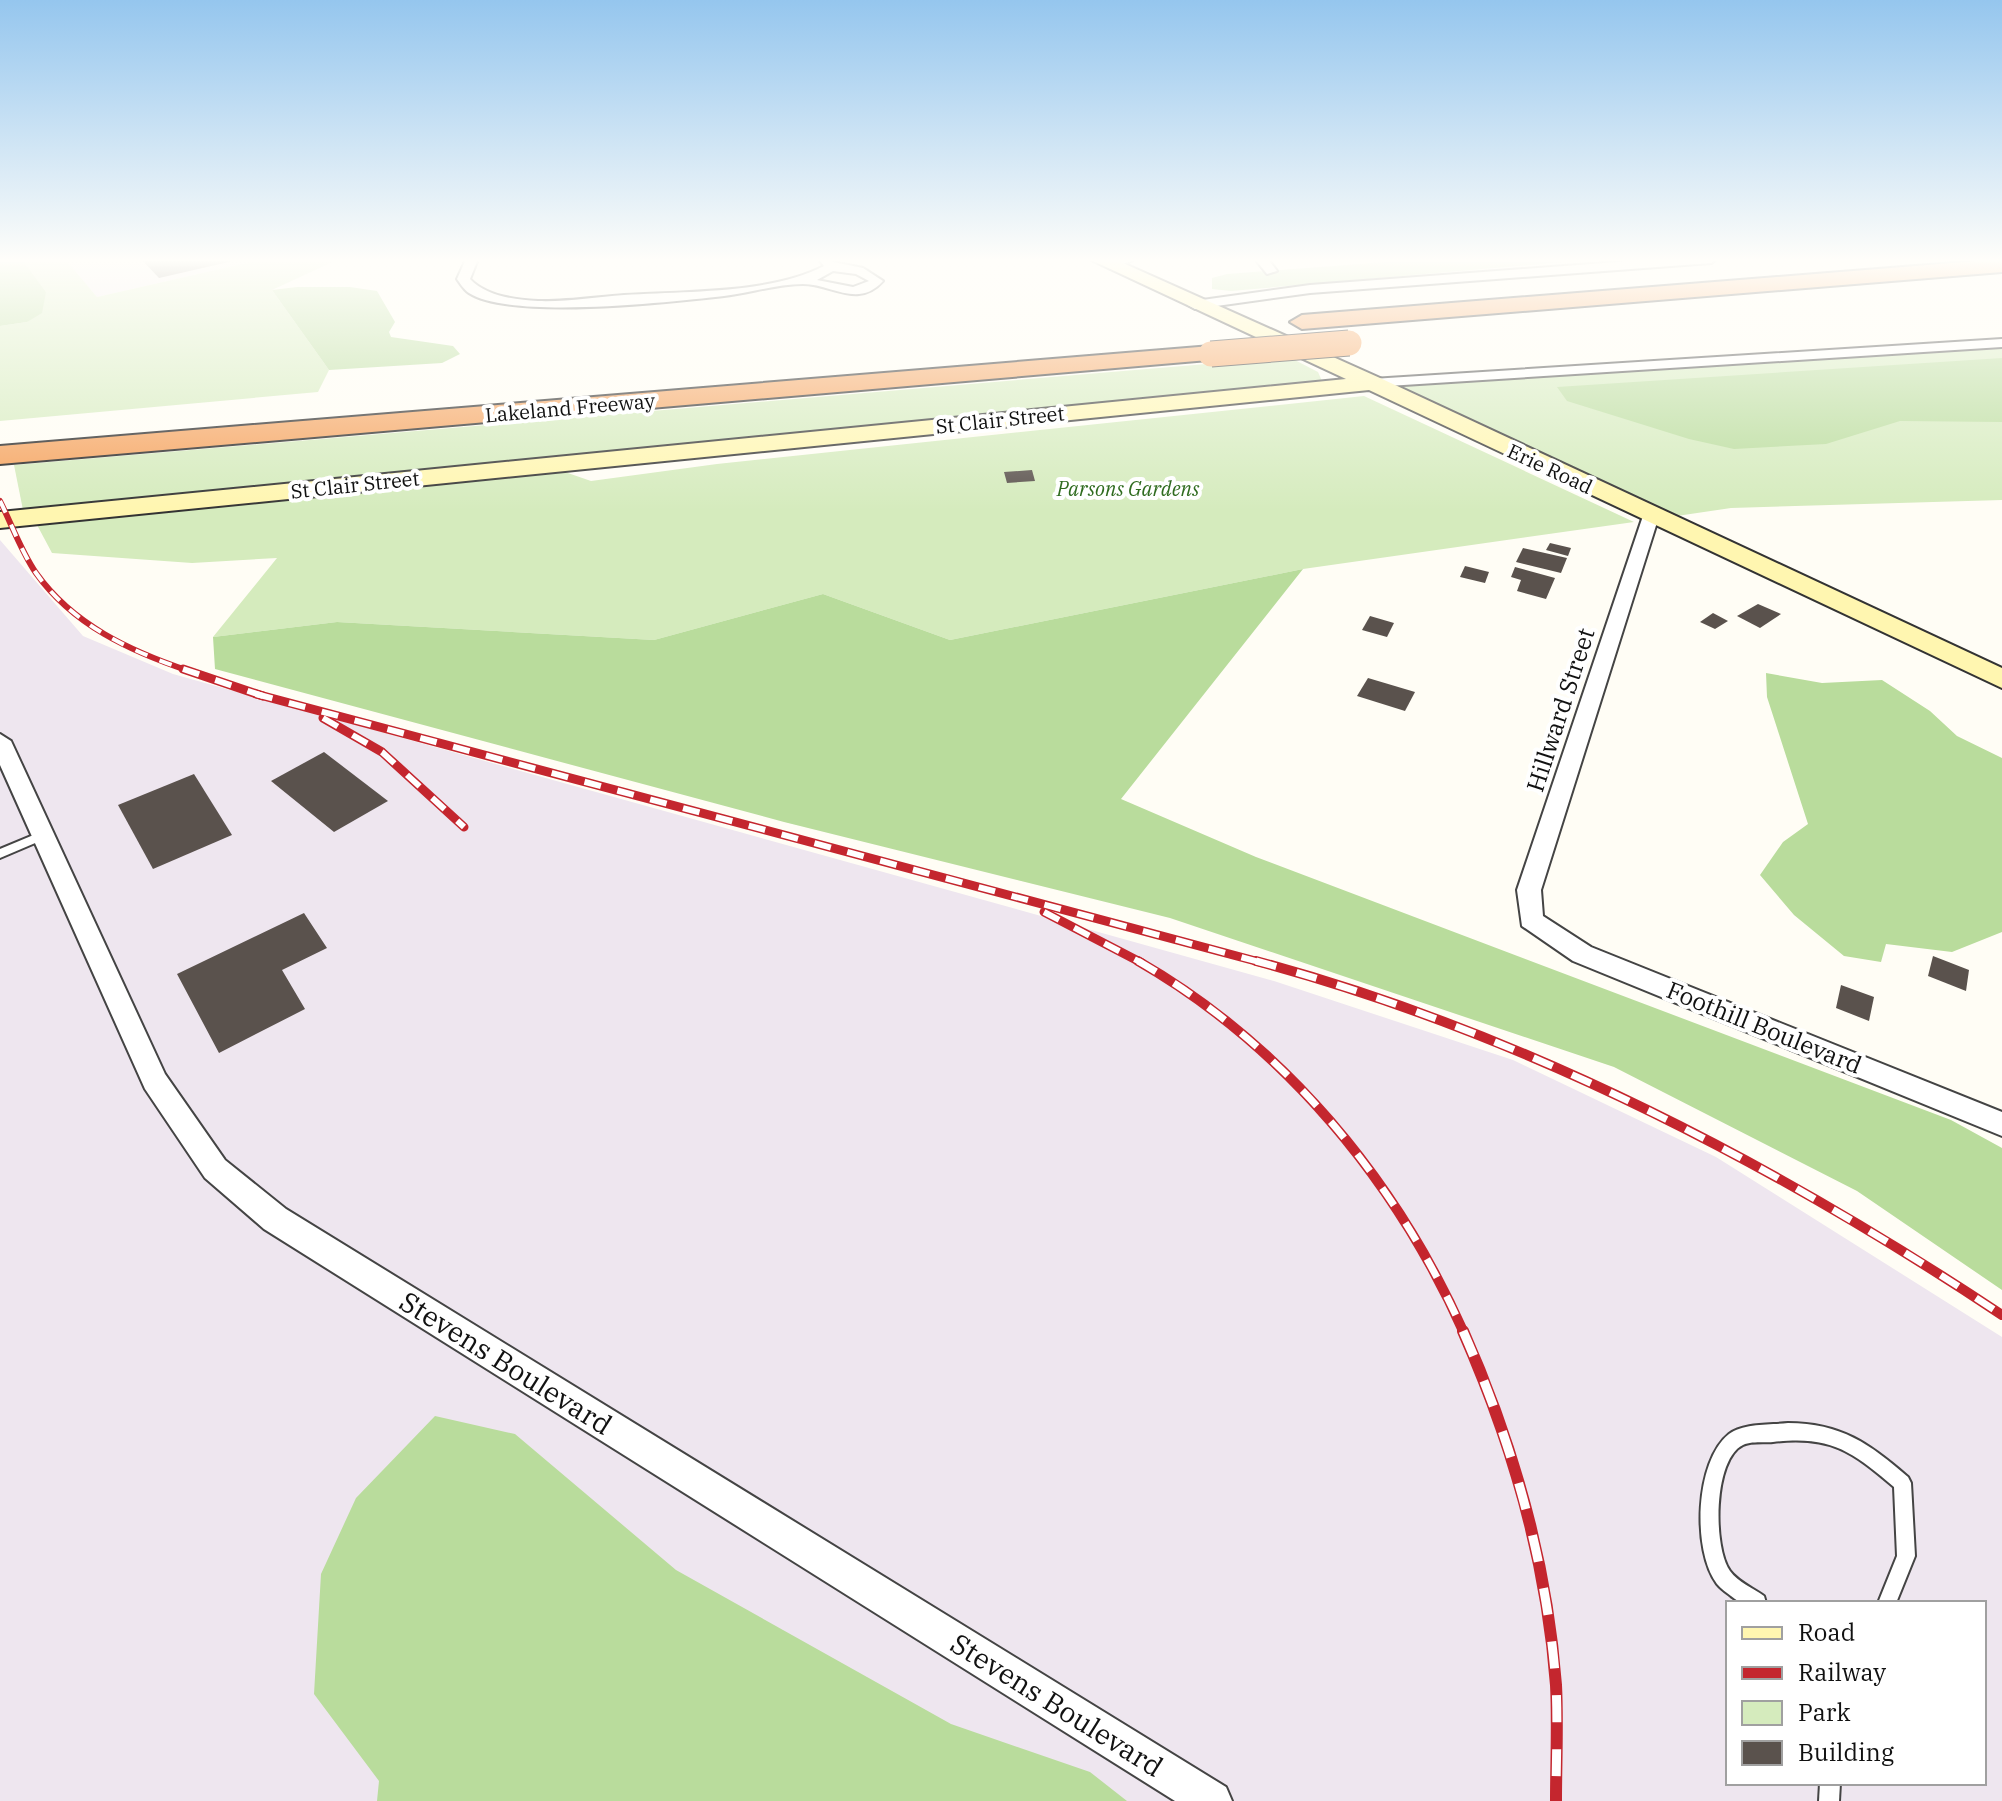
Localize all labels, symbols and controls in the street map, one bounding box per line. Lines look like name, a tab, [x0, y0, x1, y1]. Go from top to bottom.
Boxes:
street label: Lakeland Freeway	[484, 387, 656, 428]
street label: St Clair Street	[934, 399, 1066, 440]
street label: Erie Road	[1503, 437, 1597, 500]
street label: St Clair Street	[289, 464, 421, 505]
park label: Parsons Gardens	[1056, 475, 1200, 502]
street label: Hillward Street	[1518, 624, 1602, 796]
street label: Foothill Boulevard	[1662, 973, 1867, 1081]
street label: Stevens Boulevard	[393, 1282, 619, 1443]
legend	[1726, 1601, 1986, 1785]
text: Road	[1798, 1616, 1855, 1648]
street label: Stevens Boulevard	[944, 1624, 1170, 1785]
text: Railway	[1798, 1656, 1886, 1688]
text: Park	[1798, 1696, 1850, 1728]
text: Building	[1798, 1736, 1894, 1768]

